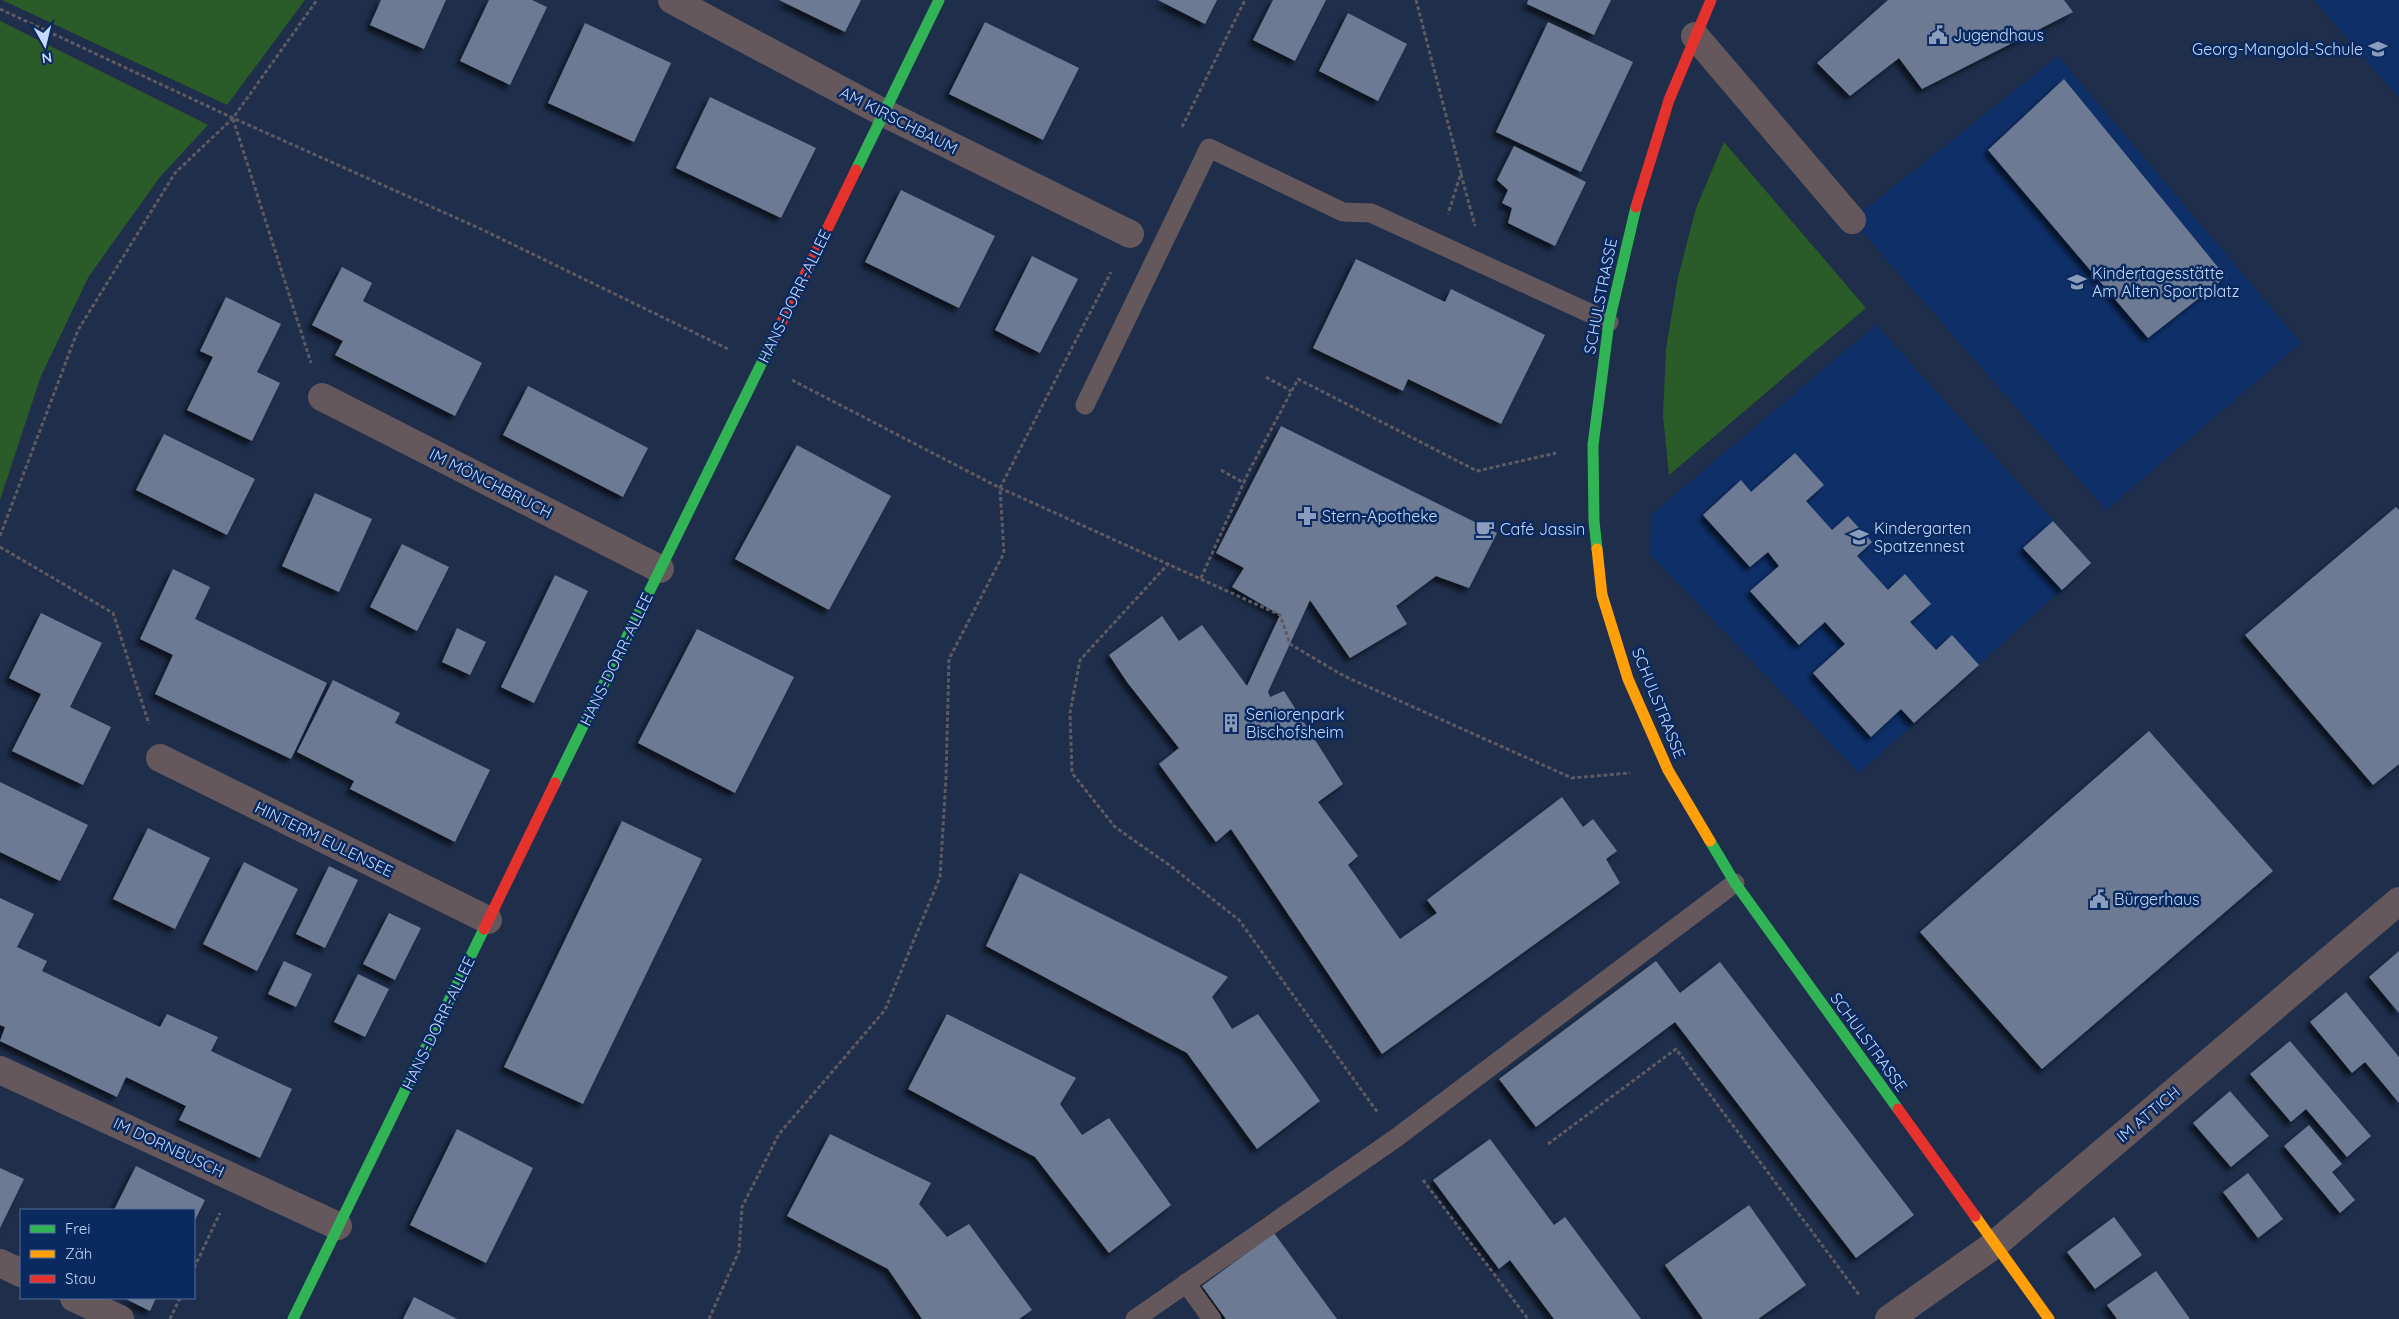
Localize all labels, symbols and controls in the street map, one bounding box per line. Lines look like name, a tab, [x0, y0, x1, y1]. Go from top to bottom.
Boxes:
north arrow	[20, 20, 70, 70]
public building icon: Jugendhaus	[1927, 24, 1949, 46]
place label: Jugendhaus	[1953, 25, 2044, 45]
school or university icon: Georg-Mangold-Schule	[2367, 38, 2389, 60]
place label: Georg-Mangold-Schule	[2192, 39, 2363, 59]
text: N	[40, 48, 53, 68]
street label: AM KIRSCHBAUM	[837, 82, 961, 158]
street label: HANS-DORR-ALLEE	[753, 226, 835, 366]
street label: SCHULSTRASSE	[1579, 236, 1621, 356]
place label: Kindertagesstätte Am Alten Sportplatz	[2092, 263, 2239, 301]
school or university icon: Kindertagesstätte Am Alten Sportplatz	[2066, 271, 2088, 293]
street label: IM MÖNCHBRUCH	[426, 443, 556, 523]
pharmacy icon: Stern-Apotheke	[1296, 505, 1318, 527]
place label: Stern-Apotheke	[1322, 506, 1438, 526]
cafe icon: Café Jassin	[1474, 518, 1496, 540]
place label: Kindergarten Spatzennest	[1874, 518, 1972, 556]
place label: Café Jassin	[1500, 519, 1585, 539]
school or university icon: Kindergarten Spatzennest	[1848, 526, 1870, 548]
street label: HANS-DORR-ALLEE	[575, 589, 657, 729]
street label: SCHULSTRASSE	[1628, 645, 1690, 761]
place label: Seniorenpark Bischofsheim	[1246, 704, 1345, 742]
building icon: Seniorenpark Bischofsheim	[1220, 712, 1242, 734]
street label: HINTERM EULENSEE	[252, 797, 396, 881]
public building icon: Bürgerhaus	[2088, 888, 2110, 910]
place label: Bürgerhaus	[2114, 889, 2200, 909]
street label: HANS-DORR-ALLEE	[397, 953, 479, 1093]
street label: SCHULSTRASSE	[1826, 989, 1912, 1095]
street label: IM ATTICH	[2112, 1082, 2184, 1146]
street label: IM DORNBUSCH	[110, 1113, 228, 1181]
legend	[20, 1209, 195, 1299]
text: Frei	[65, 1219, 91, 1238]
text: Zäh	[65, 1244, 92, 1263]
text: Stau	[65, 1269, 96, 1288]

